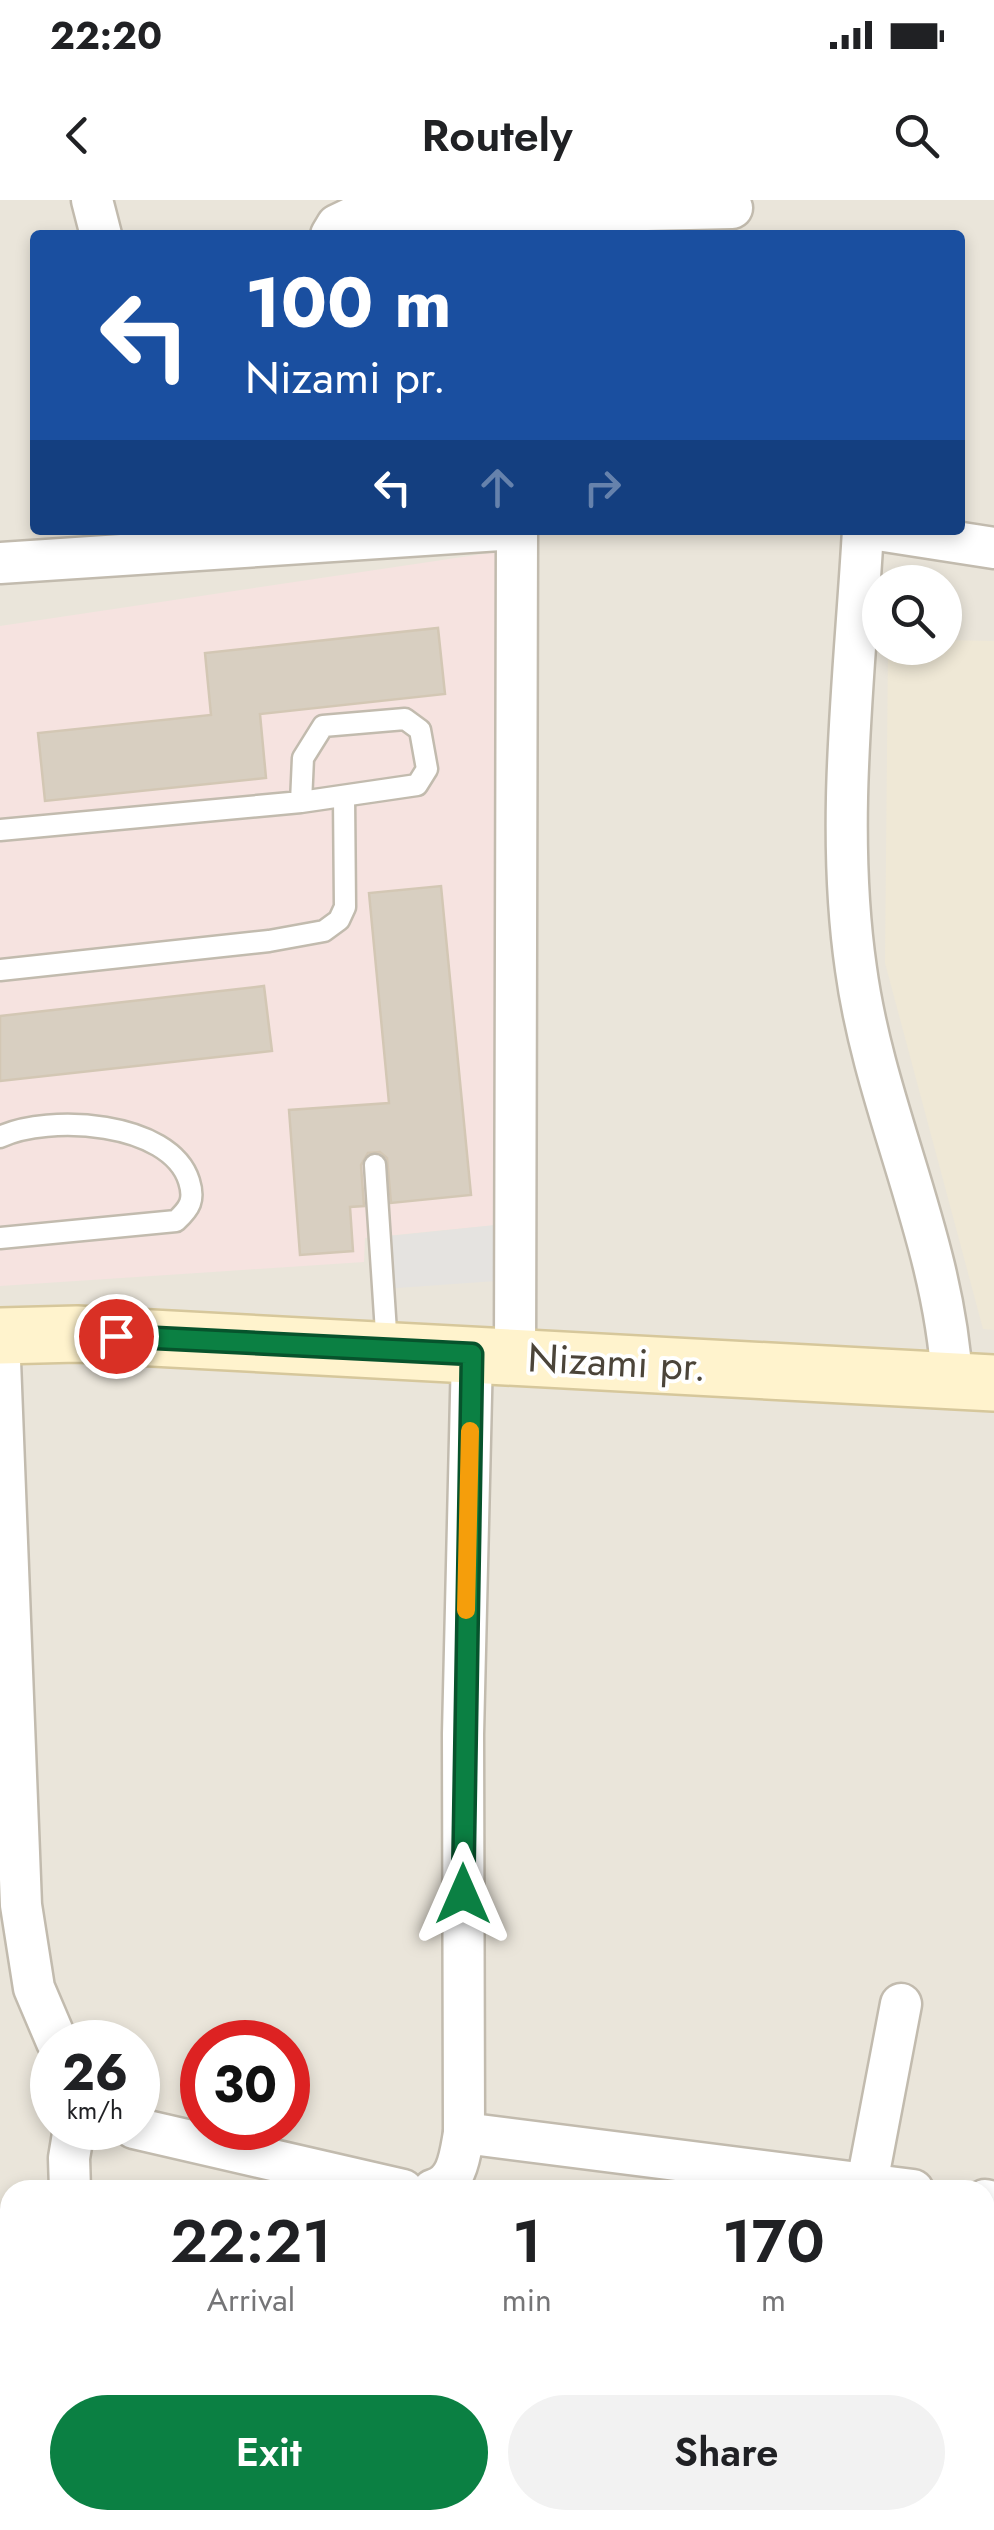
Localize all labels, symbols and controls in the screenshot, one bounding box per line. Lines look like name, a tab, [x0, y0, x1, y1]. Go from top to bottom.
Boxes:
text: 22:20	[50, 8, 162, 63]
text: Routely	[421, 103, 573, 168]
icon: back	[50, 108, 105, 163]
icon: search	[889, 108, 944, 163]
text: 100 m	[245, 252, 452, 353]
icon: left	[80, 270, 210, 400]
text: Nizami pr.	[245, 345, 446, 410]
icon: left	[365, 460, 420, 515]
icon: ahead	[470, 460, 525, 515]
icon: right	[575, 460, 630, 515]
map controls	[862, 565, 962, 665]
button: search	[862, 565, 962, 665]
pin	[74, 1294, 159, 1379]
icon: arrive	[89, 1309, 144, 1364]
street label: Nizami pr.	[526, 1328, 708, 1396]
position arrow	[411, 1842, 515, 1946]
speed limit sign: 30	[180, 2020, 310, 2150]
text: 26	[62, 2036, 128, 2109]
text: km/h	[67, 2092, 123, 2128]
text: 22:21	[170, 2198, 332, 2285]
text: 1	[512, 2198, 542, 2285]
text: 170	[722, 2198, 825, 2285]
text: Arrival	[207, 2277, 295, 2323]
text: min	[502, 2277, 552, 2323]
text: m	[761, 2277, 786, 2323]
button: Exit	[50, 2395, 488, 2510]
button: Share	[508, 2395, 945, 2510]

